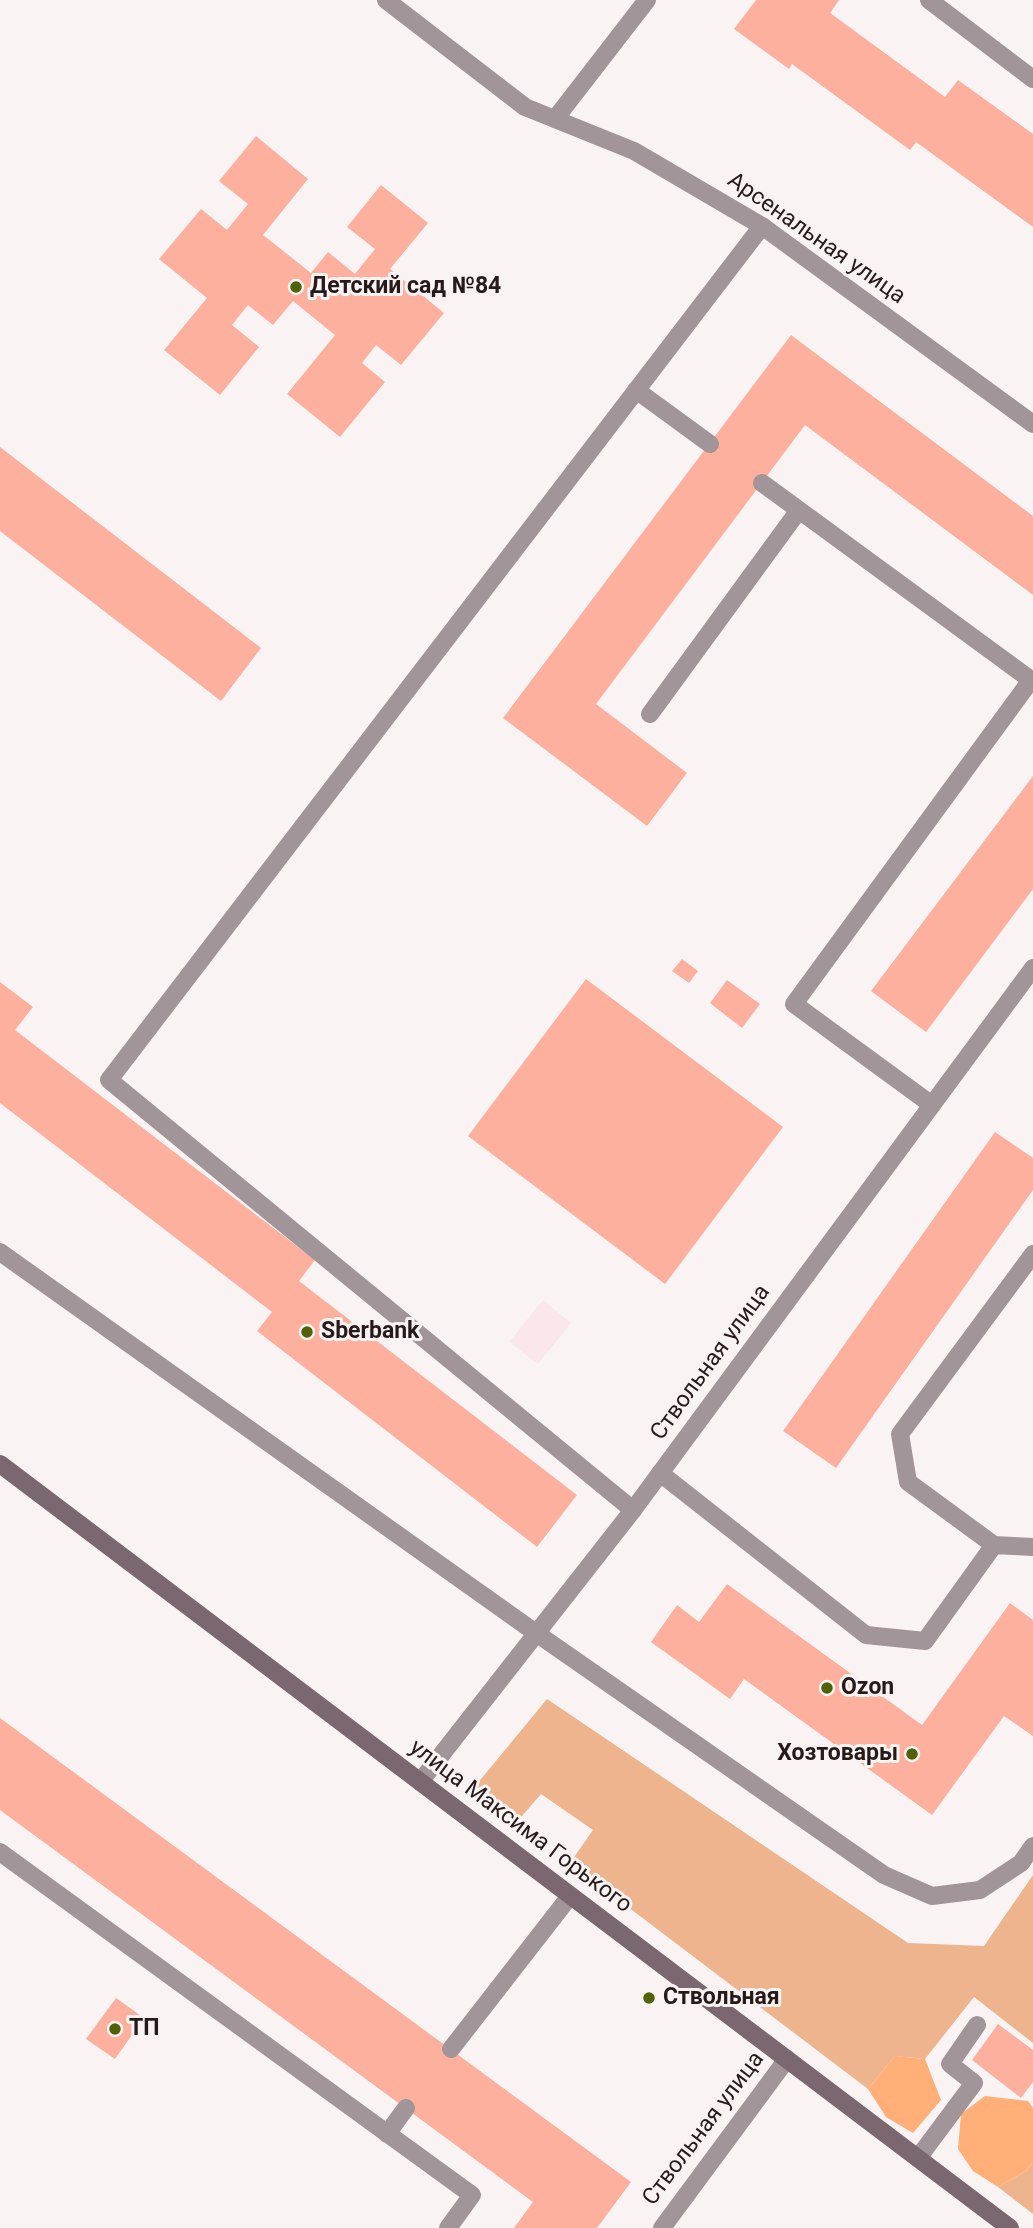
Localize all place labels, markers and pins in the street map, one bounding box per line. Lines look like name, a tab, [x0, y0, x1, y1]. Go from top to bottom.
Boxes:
place label: Детский сад №84	[310, 273, 501, 301]
marker: Детский сад №84	[288, 279, 304, 295]
place label: Sberbank	[321, 1318, 419, 1346]
marker: Sberbank	[299, 1324, 315, 1340]
place label: Ozon	[841, 1674, 894, 1702]
marker: Ozon	[819, 1680, 835, 1696]
place label: Хозтовары	[777, 1740, 898, 1768]
marker: Хозтовары	[904, 1746, 920, 1762]
place label: Ствольная	[663, 1984, 780, 2012]
marker: Ствольная	[641, 1990, 657, 2006]
place label: ТП	[129, 2015, 160, 2043]
marker: ТП	[107, 2021, 123, 2037]

